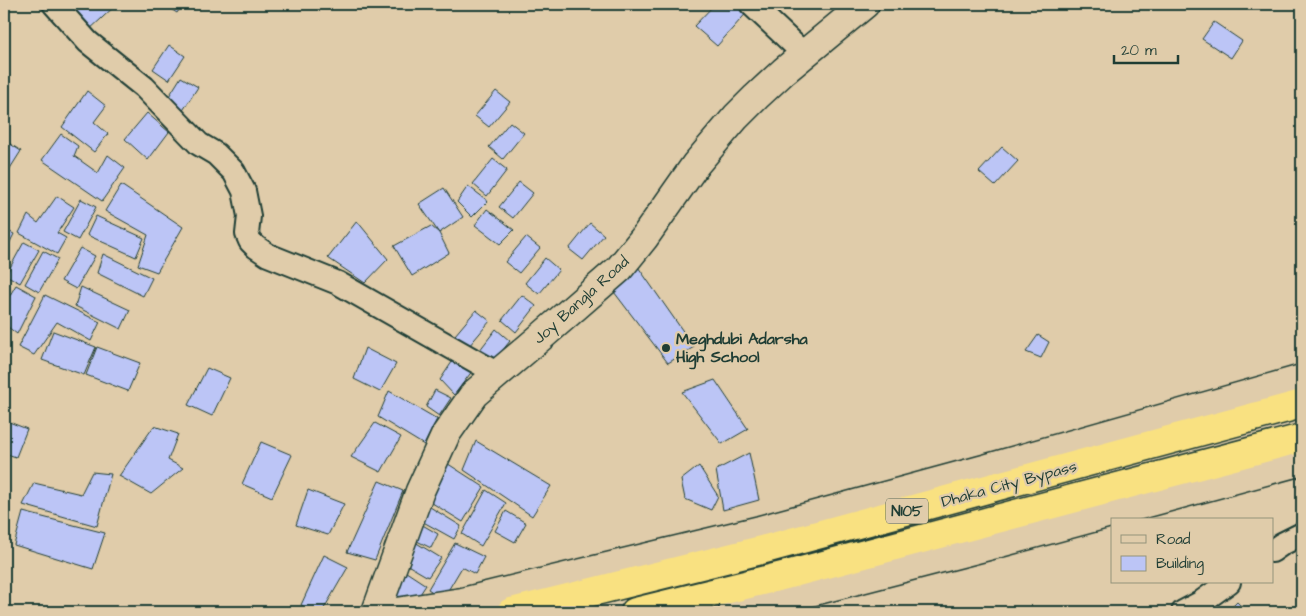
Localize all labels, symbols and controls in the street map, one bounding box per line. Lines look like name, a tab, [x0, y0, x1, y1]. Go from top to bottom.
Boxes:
scale bar	[1114, 32, 1177, 64]
text: 20 m	[1121, 40, 1157, 61]
street label: Joy Bangla Road	[528, 251, 634, 350]
place label: Meghdubi Adarsha High School	[676, 328, 809, 370]
marker: Meghdubi Adarsha High School	[660, 342, 672, 354]
street label: Dhaka City Bypass	[939, 455, 1079, 514]
road number: N105	[886, 498, 928, 524]
legend	[1111, 518, 1274, 584]
text: Road	[1156, 529, 1191, 550]
text: Building	[1156, 553, 1204, 575]

